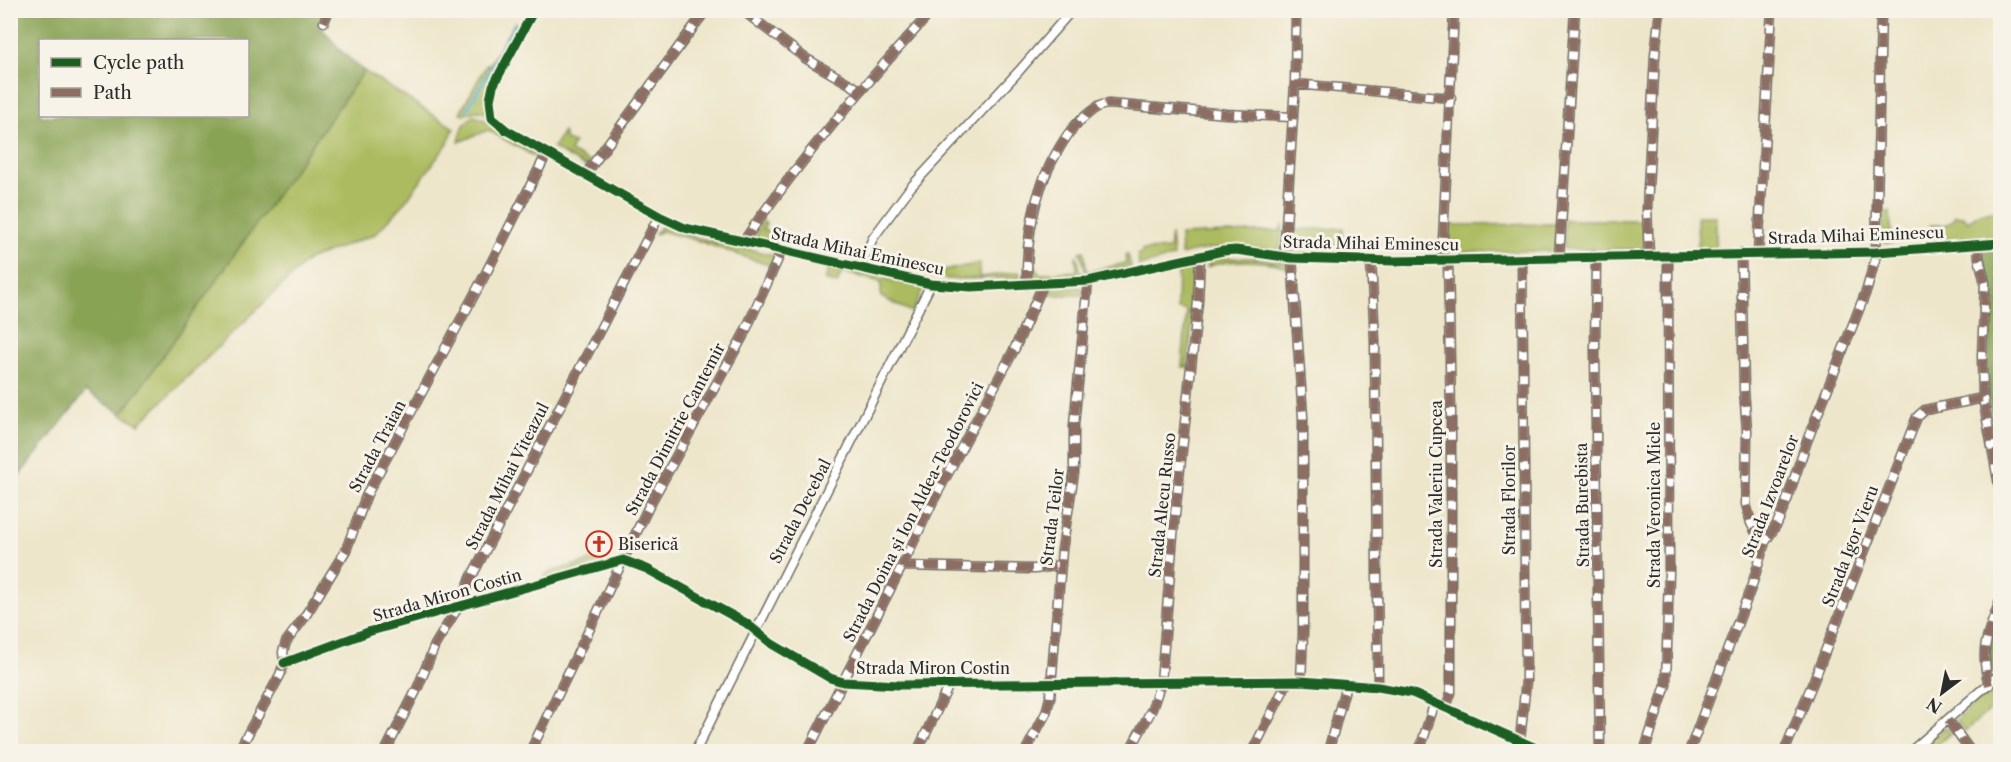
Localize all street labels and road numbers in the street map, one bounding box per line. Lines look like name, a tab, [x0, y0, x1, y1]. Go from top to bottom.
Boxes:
street label: Strada Mihai Eminescu	[1768, 222, 1945, 248]
street label: Strada Mihai Eminescu	[770, 223, 946, 279]
street label: Strada Mihai Eminescu	[1283, 231, 1459, 255]
street label: Strada Dimitrie Cantemir	[621, 339, 729, 519]
street label: Strada Doina și Ion Aldea-Teodorovici	[838, 378, 988, 645]
street label: Strada Traian	[344, 396, 410, 496]
street label: Strada Mihai Viteazul	[461, 399, 553, 553]
street label: Strada Valeriu Cupcea	[1426, 400, 1446, 568]
street label: Strada Veronica Micle	[1644, 422, 1664, 588]
street label: Strada Alecu Russo	[1144, 431, 1180, 578]
street label: Strada Izvoarelor	[1737, 431, 1803, 560]
street label: Strada Burebista	[1571, 442, 1593, 567]
street label: Strada Florilor	[1499, 445, 1519, 555]
street label: Strada Decebal	[765, 455, 835, 567]
street label: Strada Teilor	[1036, 467, 1068, 567]
street label: Strada Igor Vieru	[1818, 482, 1882, 610]
street label: Strada Miron Costin	[370, 564, 524, 626]
street label: Strada Miron Costin	[856, 658, 1010, 678]

